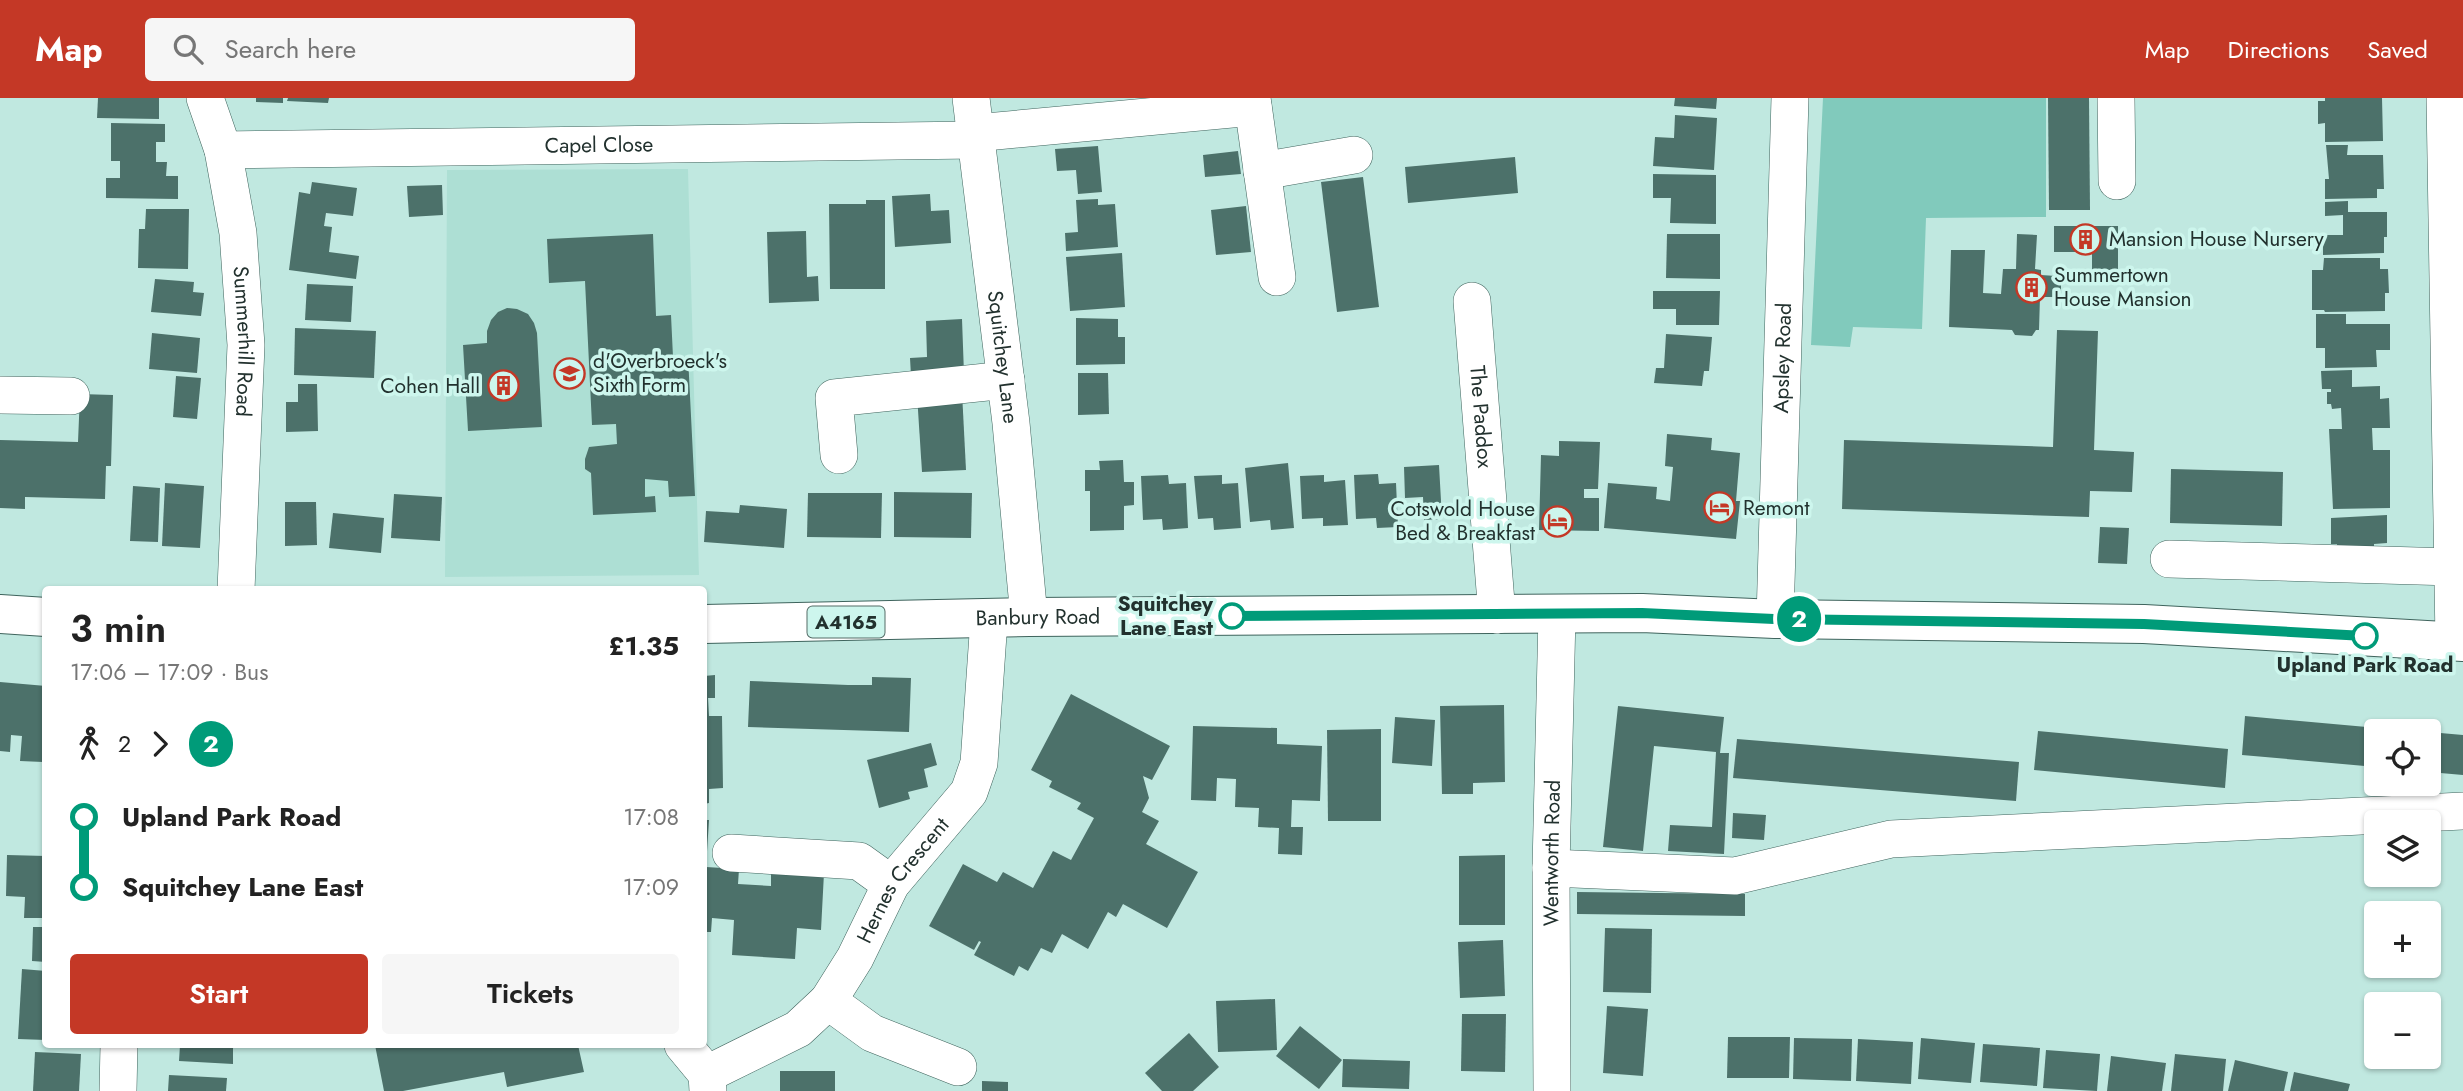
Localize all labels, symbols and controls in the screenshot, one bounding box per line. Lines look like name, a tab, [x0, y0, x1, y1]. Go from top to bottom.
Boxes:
search box	[145, 18, 635, 81]
text: Map	[35, 26, 103, 73]
icon: search	[169, 30, 207, 68]
text: Search here	[225, 30, 356, 68]
text: Map	[2145, 32, 2190, 67]
text: Directions	[2228, 32, 2329, 67]
text: Saved	[2367, 32, 2428, 67]
street label: Capel Close	[545, 129, 654, 161]
building icon: Mansion House Nursery	[2069, 222, 2103, 256]
place label: Mansion House Nursery	[2109, 224, 2325, 254]
place label: Summertown House Mansion	[2054, 260, 2192, 314]
street label: Summerhill Road	[225, 265, 261, 417]
building icon: Summertown House Mansion	[2014, 270, 2048, 304]
street label: Squitchey Lane	[980, 289, 1026, 425]
street label: Apsley Road	[1766, 302, 1799, 414]
place label: d'Overbroeck's Sixth Form	[593, 346, 727, 400]
school or university icon: d'Overbroeck's Sixth Form	[553, 356, 587, 390]
street label: The Paddox	[1462, 364, 1500, 469]
building icon: Cohen Hall	[486, 369, 520, 403]
place label: Cohen Hall	[380, 371, 480, 401]
hotel icon: Remont	[1703, 491, 1737, 525]
place label: Remont	[1743, 493, 1810, 523]
place label: Cotswold House Bed & Breakfast	[1390, 494, 1535, 548]
hotel icon: Cotswold House Bed & Breakfast	[1541, 504, 1575, 538]
place label: Squitchey Lane East	[1117, 589, 1214, 643]
line badge: 2	[1776, 596, 1822, 642]
text: 3 min	[70, 601, 166, 656]
text: 2	[1791, 601, 1807, 636]
street label: Banbury Road	[975, 602, 1100, 633]
marker: Squitchey Lane East	[1219, 603, 1245, 629]
road number: A4165	[808, 607, 884, 638]
marker: Upland Park Road	[2352, 623, 2378, 649]
text: £1.35	[609, 627, 679, 665]
place label: Upland Park Road	[2276, 650, 2454, 680]
text: 17:06 – 17:09 · Bus	[70, 655, 268, 689]
map controls	[2364, 719, 2441, 1069]
button: locate	[2364, 719, 2441, 796]
icon: walk	[70, 725, 108, 763]
icon: forward	[141, 725, 179, 763]
text: 2	[203, 726, 219, 761]
text: 2	[118, 727, 131, 761]
street label: Wentworth Road	[1536, 779, 1568, 926]
text: Upland Park Road	[122, 798, 341, 836]
text: 17:08	[623, 800, 679, 834]
button: layers	[2364, 810, 2441, 887]
street label: Hernes Crescent	[849, 811, 956, 948]
text: Squitchey Lane East	[122, 868, 363, 906]
text: 17:09	[623, 870, 679, 904]
button: +	[2364, 901, 2441, 978]
button: Start	[70, 954, 368, 1034]
button: Tickets	[382, 954, 679, 1034]
button: −	[2364, 992, 2441, 1069]

